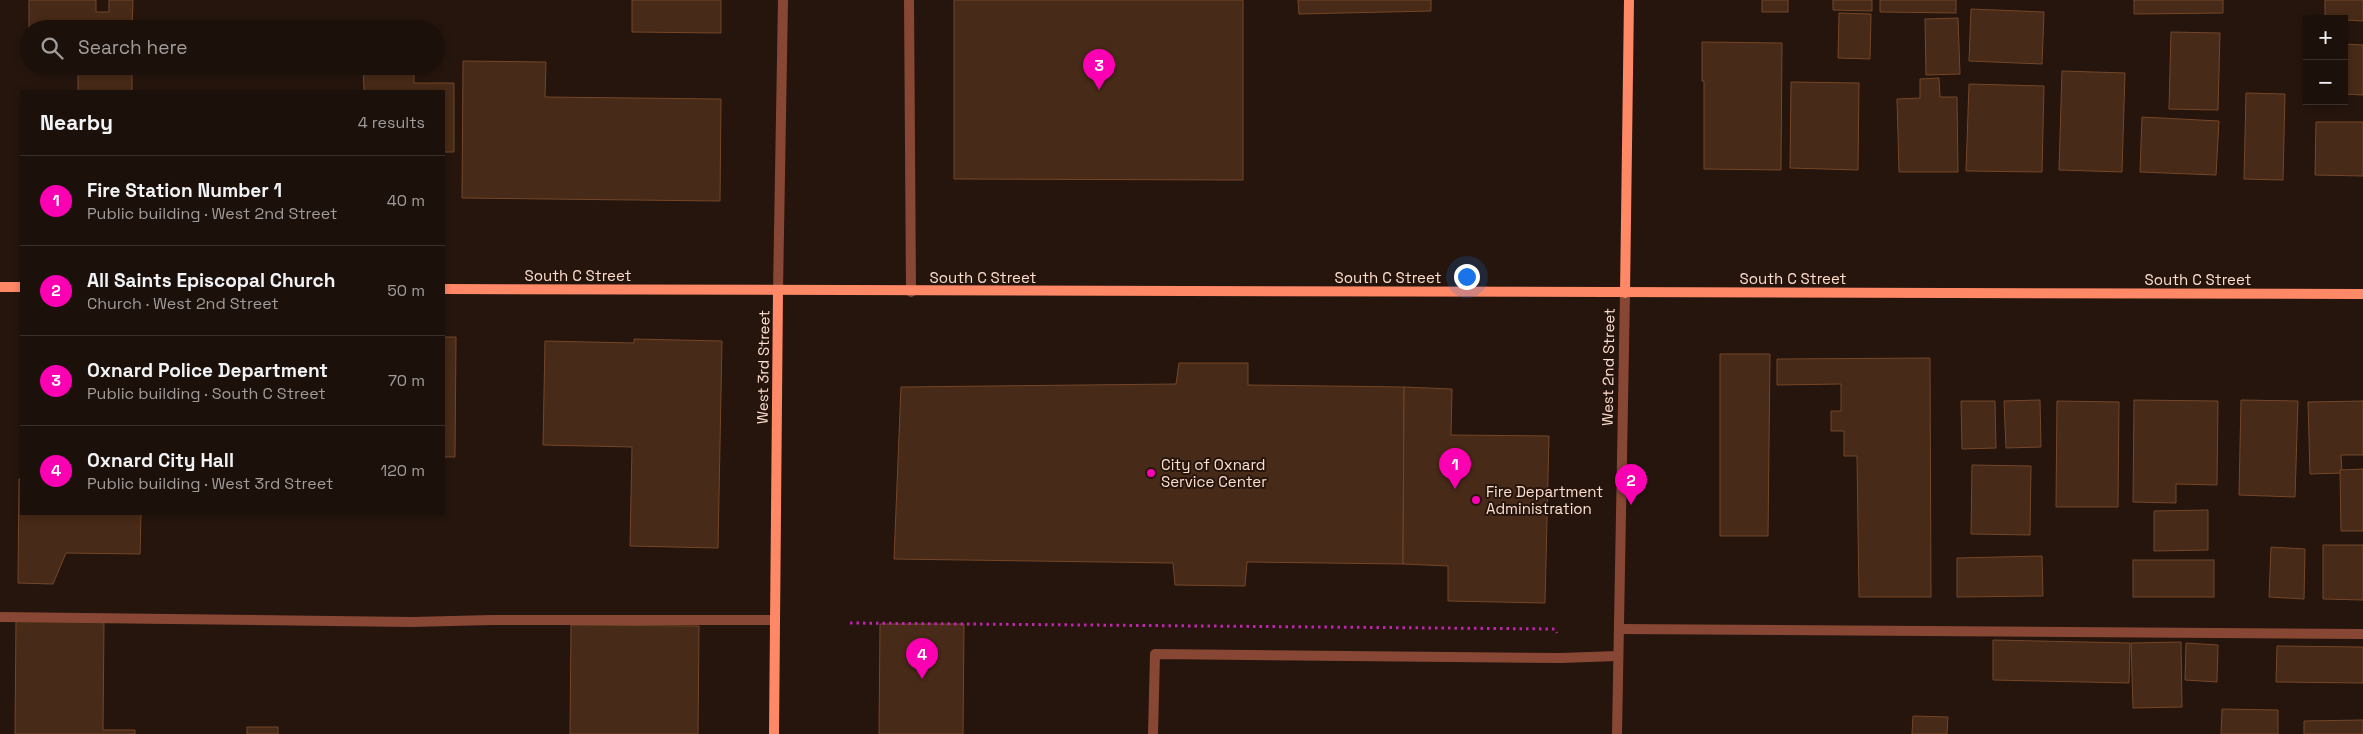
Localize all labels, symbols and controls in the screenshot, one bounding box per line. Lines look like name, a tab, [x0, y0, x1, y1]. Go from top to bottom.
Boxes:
map controls	[2303, 15, 2348, 105]
button: +	[2303, 15, 2348, 60]
search box	[20, 20, 445, 75]
icon: search	[38, 34, 66, 62]
text: Search here	[78, 35, 188, 60]
pin: 3	[1083, 49, 1115, 90]
button: −	[2303, 60, 2348, 105]
text: Nearby	[40, 109, 113, 136]
text: 4 results	[358, 112, 425, 133]
text: Fire Station Number 1	[87, 178, 282, 203]
text: 1	[52, 190, 60, 211]
text: 40 m	[387, 190, 425, 211]
text: Public building · West 2nd Street	[87, 203, 337, 224]
your location	[1454, 264, 1480, 290]
street label: South C Street	[525, 266, 632, 285]
text: All Saints Episcopal Church	[87, 268, 335, 293]
street label: South C Street	[930, 268, 1037, 287]
street label: South C Street	[1335, 268, 1442, 287]
street label: South C Street	[1740, 269, 1847, 288]
street label: South C Street	[2145, 270, 2252, 289]
text: 2	[51, 280, 61, 301]
text: 50 m	[387, 280, 425, 301]
text: Church · West 2nd Street	[87, 293, 279, 314]
street label: West 2nd Street	[1597, 308, 1619, 426]
street label: West 3rd Street	[753, 310, 773, 424]
text: Oxnard Police Department	[87, 358, 328, 383]
text: 3	[51, 370, 61, 391]
text: 70 m	[388, 370, 425, 391]
text: Public building · South C Street	[87, 383, 326, 404]
text: Oxnard City Hall	[87, 448, 234, 473]
pin: 1	[1439, 448, 1471, 489]
place label: City of Oxnard Service Center	[1161, 455, 1267, 491]
text: 4	[51, 460, 61, 481]
text: 120 m	[381, 460, 425, 481]
pin: 2	[1615, 464, 1647, 505]
marker: City of Oxnard Service Center	[1145, 467, 1157, 479]
text: Public building · West 3rd Street	[87, 473, 333, 494]
place label: Fire Department Administration	[1486, 482, 1603, 518]
marker: Fire Department Administration	[1470, 494, 1482, 506]
pin: 4	[906, 638, 938, 679]

